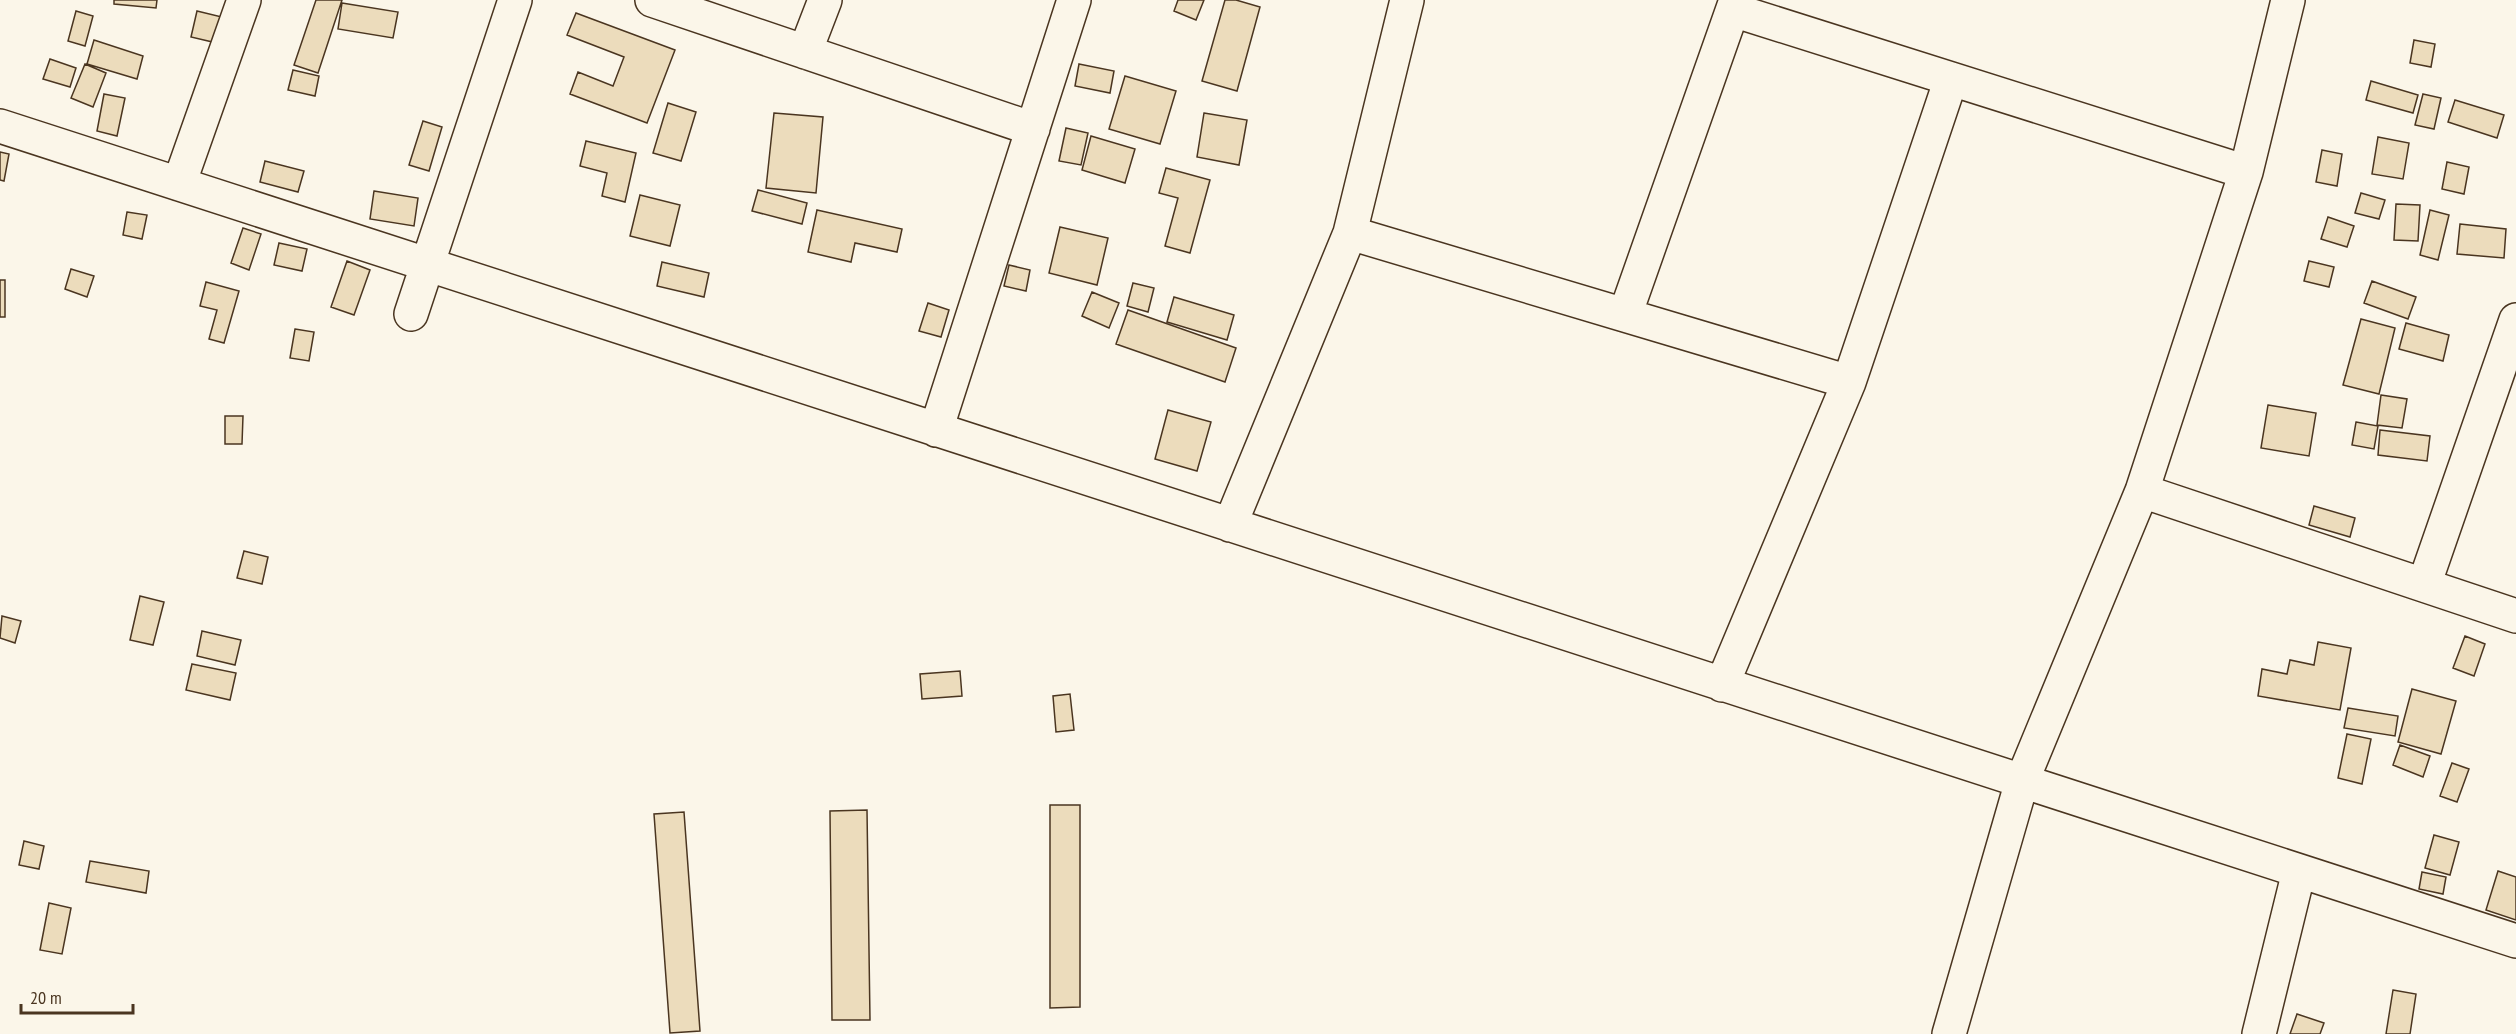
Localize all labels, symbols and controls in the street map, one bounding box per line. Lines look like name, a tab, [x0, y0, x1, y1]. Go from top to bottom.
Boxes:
scale bar	[21, 977, 134, 1015]
text: 20 m	[30, 986, 62, 1009]

